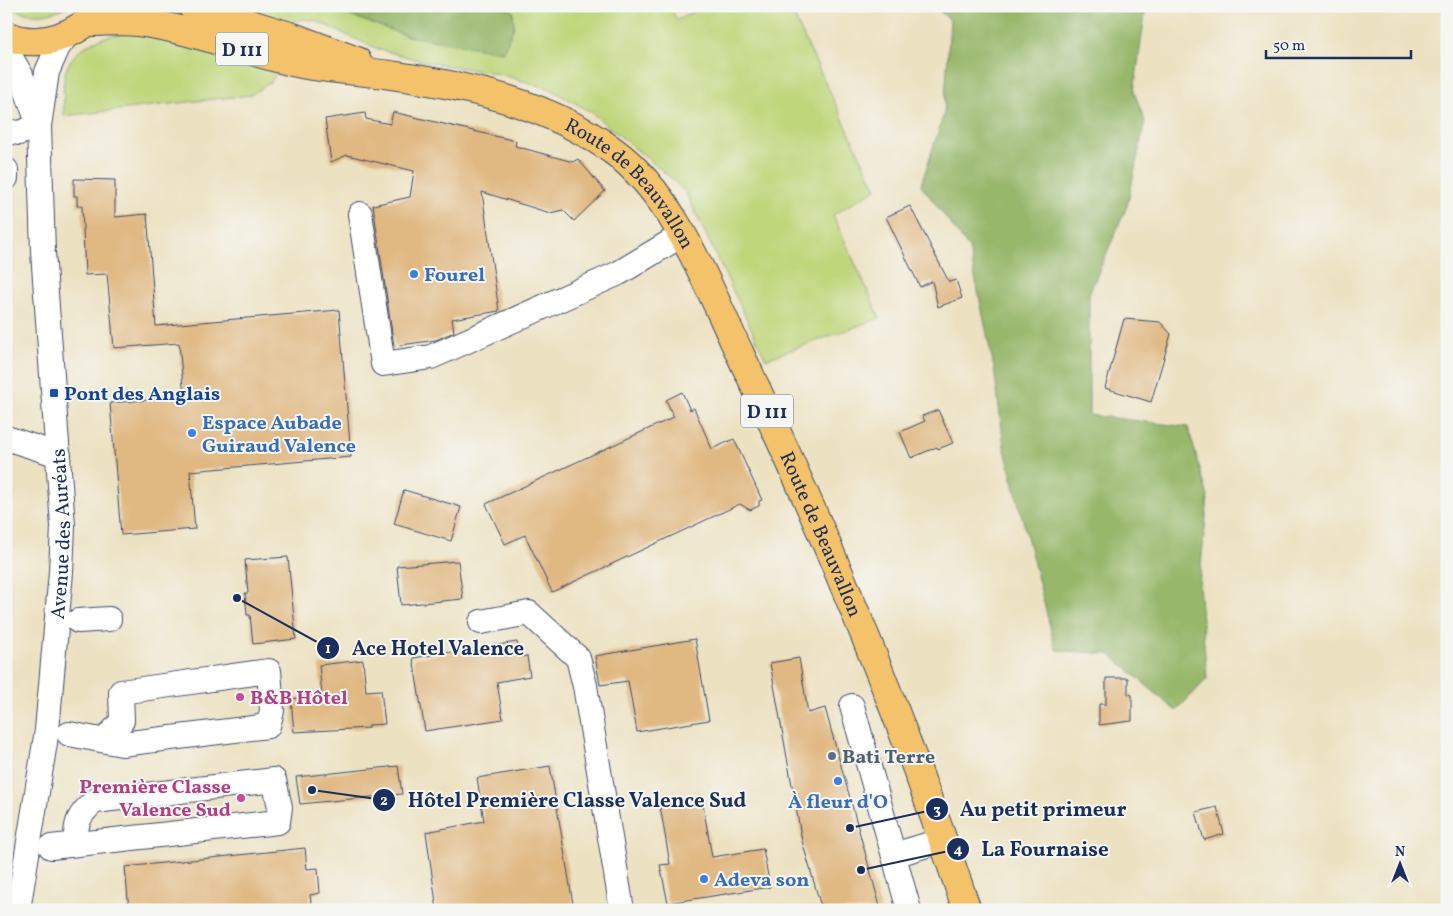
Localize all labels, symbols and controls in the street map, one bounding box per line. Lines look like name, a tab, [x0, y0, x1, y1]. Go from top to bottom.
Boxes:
scale bar	[1266, 28, 1410, 60]
road number: D 111	[216, 33, 268, 66]
text: 50 m	[1273, 36, 1305, 57]
street label: Route de Beauvallon	[559, 112, 700, 255]
place label: Fourel	[424, 262, 485, 290]
marker: Fourel	[408, 268, 420, 280]
place label: Pont des Anglais	[64, 381, 220, 409]
marker: Pont des Anglais	[48, 387, 60, 399]
road number: D 111	[741, 394, 793, 428]
place label: Espace Aubade Guiraud Valence	[202, 410, 356, 461]
marker: Espace Aubade Guiraud Valence	[186, 427, 198, 439]
street label: Route de Beauvallon	[771, 447, 868, 622]
street label: Avenue des Auréats	[45, 448, 79, 621]
callout: Ace Hotel Valence	[316, 630, 534, 666]
text: Ace Hotel Valence	[352, 635, 524, 664]
text: 1	[325, 639, 331, 660]
place label: B&B Hôtel	[250, 685, 348, 713]
marker: B&B Hôtel	[234, 691, 246, 703]
place label: Bati Terre	[842, 744, 935, 772]
marker: Bati Terre	[826, 750, 838, 762]
place label: Première Classe Valence Sud	[79, 774, 231, 825]
marker: À fleur d'O	[832, 775, 844, 787]
callout: Hôtel Première Classe Valence Sud	[372, 782, 756, 818]
text: Hôtel Première Classe Valence Sud	[408, 787, 747, 816]
place label: À fleur d'O	[788, 789, 888, 817]
text: 2	[380, 791, 388, 812]
callout: Au petit primeur	[925, 791, 1137, 827]
marker: Première Classe Valence Sud	[235, 792, 247, 804]
text: Au petit primeur	[960, 796, 1126, 825]
text: 3	[933, 800, 941, 821]
callout: La Fournaise	[946, 831, 1118, 867]
text: La Fournaise	[981, 836, 1109, 865]
north arrow	[1376, 838, 1426, 888]
text: 4	[953, 840, 963, 861]
text: N	[1395, 843, 1405, 862]
place label: Adeva son	[714, 867, 810, 895]
marker: Adeva son	[698, 873, 710, 885]

